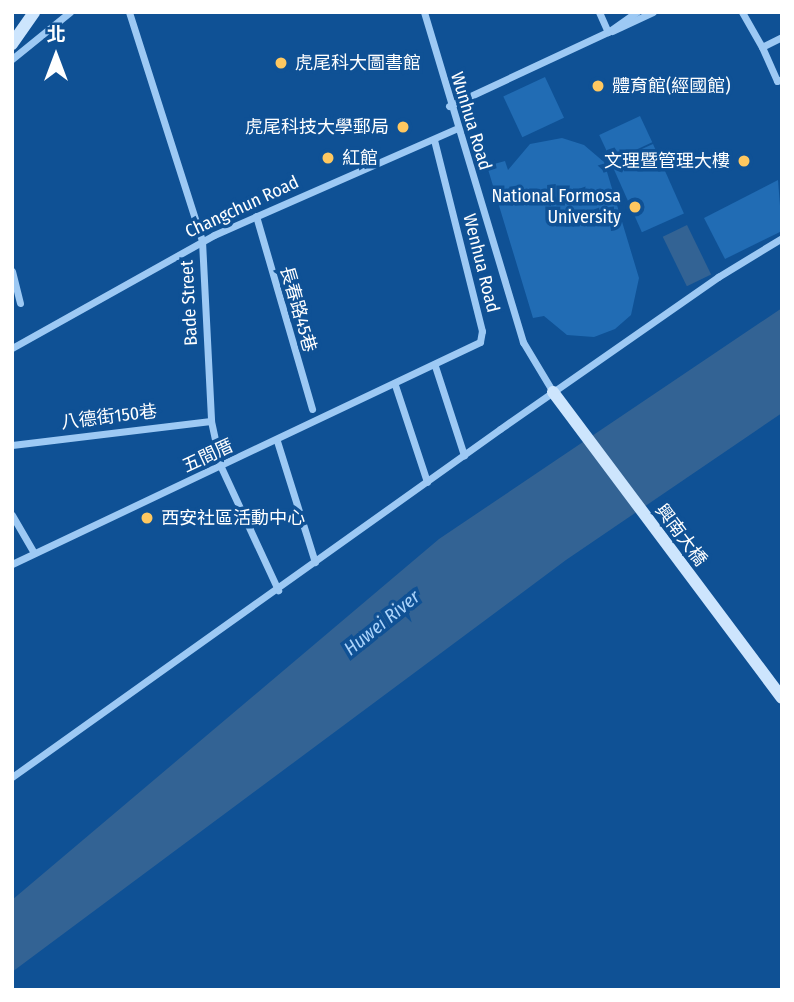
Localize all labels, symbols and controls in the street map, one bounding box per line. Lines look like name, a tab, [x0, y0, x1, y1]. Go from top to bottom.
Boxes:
north arrow	[21, 21, 91, 91]
text: 北	[46, 23, 66, 46]
place label: 虎尾科大圖書館	[295, 52, 421, 74]
marker: 虎尾科大圖書館	[273, 55, 289, 71]
street label: Wunhua Road	[446, 69, 496, 173]
place label: 體育館(經國館)	[612, 75, 731, 97]
marker: 體育館(經國館)	[590, 78, 606, 94]
place label: 虎尾科技大學郵局	[245, 116, 389, 138]
marker: 虎尾科技大學郵局	[395, 119, 411, 135]
place label: 紅館	[342, 147, 378, 169]
marker: 紅館	[320, 150, 336, 166]
place label: 文理暨管理大樓	[604, 150, 730, 172]
marker: 文理暨管理大樓	[736, 153, 752, 169]
street label: Changchun Road	[182, 171, 302, 243]
place label: National Formosa University	[492, 186, 621, 228]
marker: National Formosa University	[627, 199, 643, 215]
street label: Wenhua Road	[458, 211, 504, 315]
street label: Bade Street	[176, 260, 202, 346]
street label: 長春路45巷	[275, 263, 321, 355]
street label: 八德街150巷	[60, 400, 158, 434]
street label: 五間厝	[179, 435, 237, 477]
street label: 興南大橋	[651, 500, 711, 570]
place label: 西安社區活動中心	[161, 507, 305, 529]
marker: 西安社區活動中心	[139, 510, 155, 526]
water label: Huwei River	[340, 586, 424, 660]

